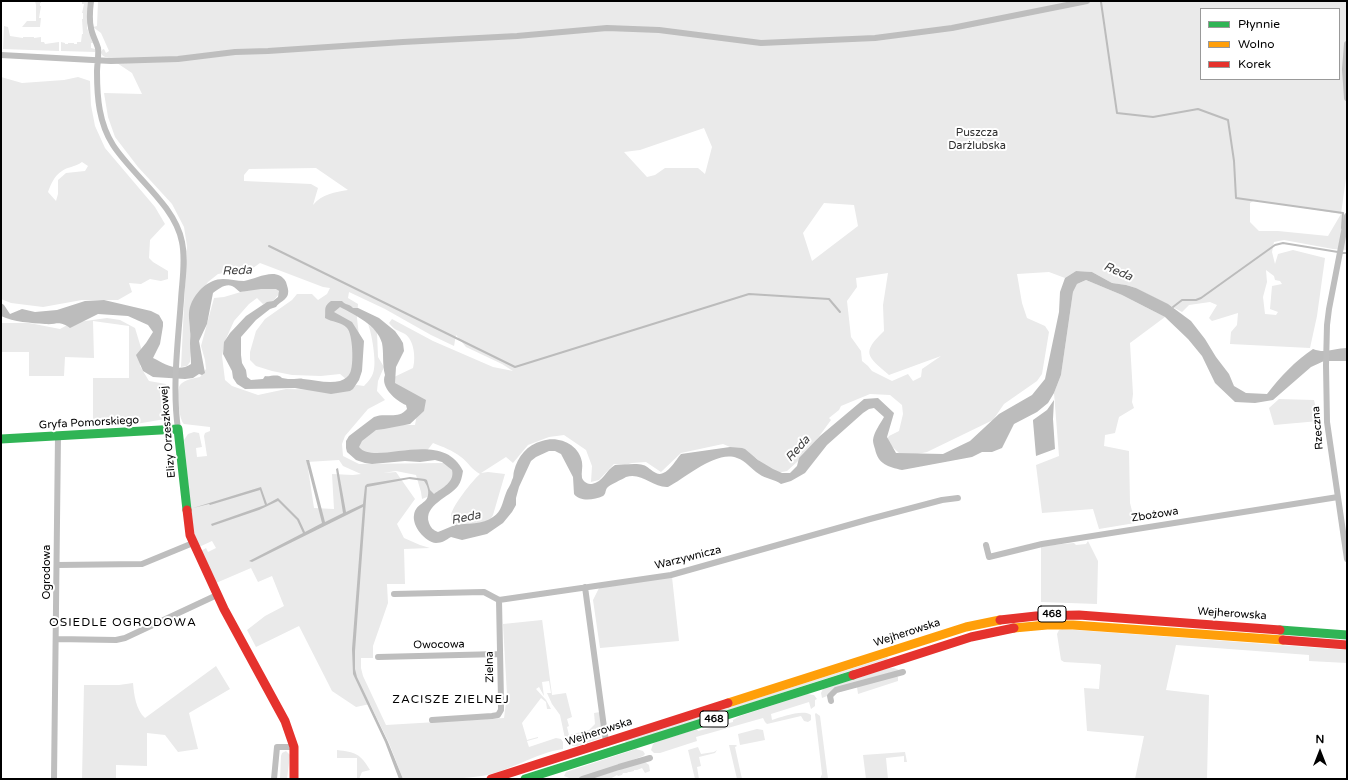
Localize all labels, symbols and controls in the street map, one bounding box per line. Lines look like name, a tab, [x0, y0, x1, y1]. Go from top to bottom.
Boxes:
legend	[1200, 8, 1340, 80]
text: Płynnie	[1238, 17, 1280, 31]
text: Wolno	[1238, 37, 1274, 51]
text: Korek	[1238, 57, 1271, 71]
park label: Puszcza Darżlubska	[948, 126, 1006, 152]
water label: Reda	[1102, 260, 1134, 284]
water label: Reda	[222, 263, 252, 279]
street label: Elizy Orzeszkowej	[157, 385, 179, 479]
street label: Rzeczna	[1310, 406, 1326, 450]
street label: Gryfa Pomorskiego	[39, 414, 139, 432]
water label: Reda	[783, 433, 813, 465]
street label: Zbożowa	[1130, 505, 1180, 525]
water label: Reda	[450, 508, 482, 528]
street label: Warzywnicza	[653, 543, 723, 573]
street label: Ogrodowa	[40, 545, 54, 599]
street label: Wejherowska	[1197, 605, 1267, 623]
road number: 468	[1038, 606, 1066, 622]
district label: OSIEDLE OGRODOWA	[49, 616, 197, 630]
street label: Wejherowska	[872, 616, 942, 650]
street label: Owocowa	[413, 638, 465, 652]
street label: Zielna	[483, 651, 497, 683]
district label: ZACISZE ZIELNEJ	[392, 693, 510, 707]
road number: 468	[700, 711, 728, 727]
street label: Wejherowska	[564, 715, 634, 749]
north arrow	[1300, 732, 1340, 772]
text: N	[1316, 733, 1324, 746]

